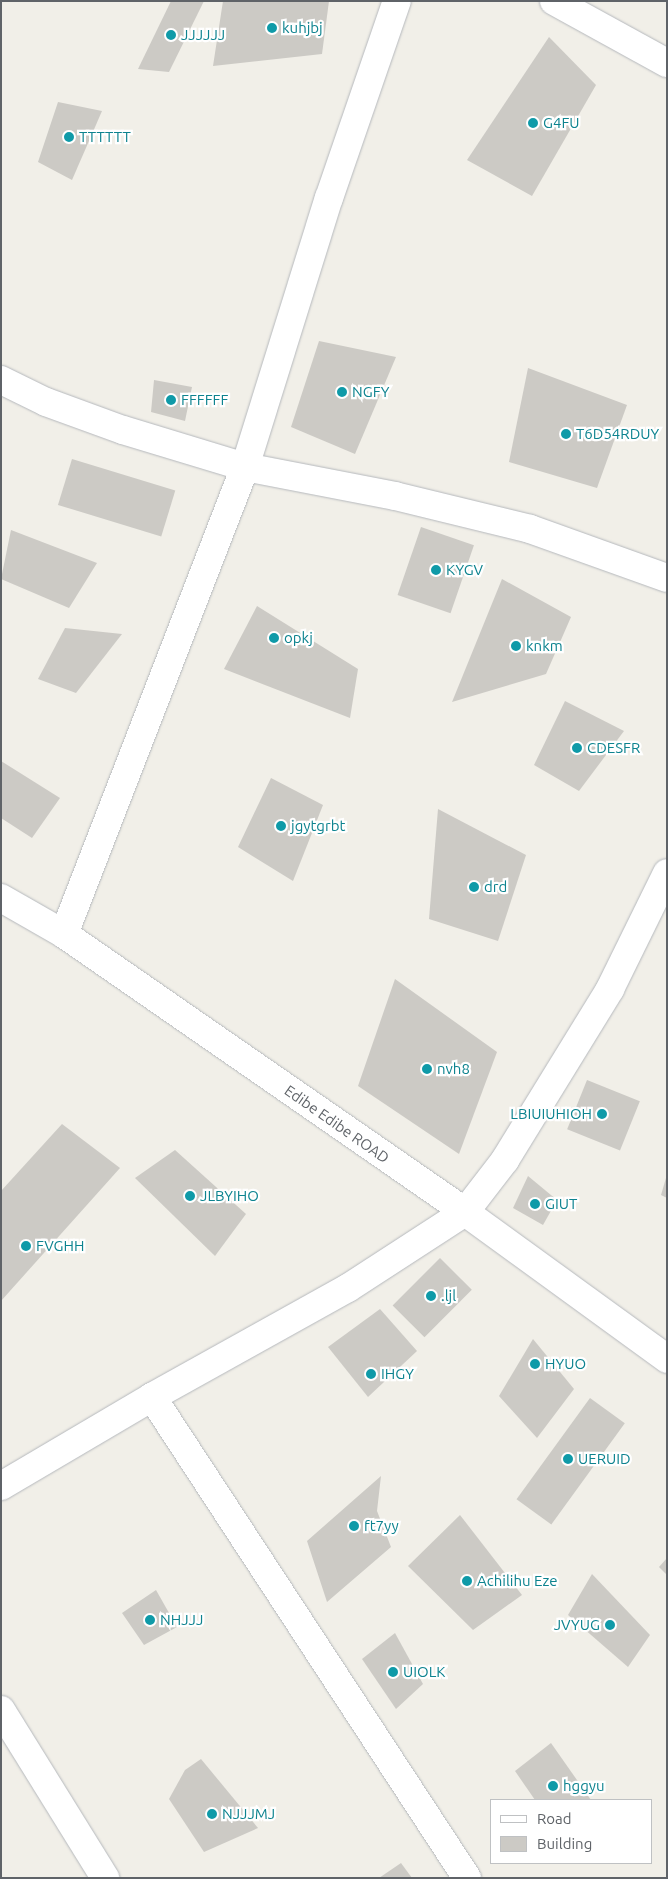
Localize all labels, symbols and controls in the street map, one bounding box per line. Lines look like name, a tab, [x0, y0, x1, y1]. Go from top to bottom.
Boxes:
place label: kuhjbj	[282, 19, 323, 37]
marker: kuhjbj	[266, 22, 278, 34]
place label: JJJJJJ	[181, 26, 225, 44]
marker: JJJJJJ	[165, 29, 177, 41]
place label: G4FU	[543, 114, 580, 132]
marker: G4FU	[527, 117, 539, 129]
place label: TTTTTT	[79, 128, 131, 146]
marker: TTTTTT	[63, 131, 75, 143]
place label: NGFY	[352, 383, 390, 401]
marker: NGFY	[336, 386, 348, 398]
place label: FFFFFF	[181, 391, 228, 409]
marker: FFFFFF	[165, 394, 177, 406]
place label: T6D54RDUY	[576, 425, 659, 443]
marker: T6D54RDUY	[560, 428, 572, 440]
place label: KYGV	[446, 561, 483, 579]
marker: KYGV	[430, 564, 442, 576]
place label: opkj	[284, 629, 313, 647]
marker: opkj	[268, 632, 280, 644]
place label: knkm	[526, 637, 563, 655]
marker: knkm	[510, 640, 522, 652]
place label: CDESFR	[587, 739, 640, 757]
marker: CDESFR	[571, 742, 583, 754]
place label: jgytgrbt	[291, 817, 345, 835]
marker: jgytgrbt	[275, 820, 287, 832]
place label: drd	[484, 878, 507, 896]
marker: drd	[468, 881, 480, 893]
place label: nvh8	[437, 1060, 470, 1078]
marker: nvh8	[421, 1063, 433, 1075]
street label: Edibe Edibe ROAD	[281, 1081, 393, 1167]
place label: LBIUIUHIOH	[510, 1105, 592, 1123]
marker: LBIUIUHIOH	[596, 1108, 608, 1120]
place label: JLBYIHO	[200, 1187, 259, 1205]
marker: JLBYIHO	[184, 1190, 196, 1202]
place label: GIUT	[545, 1195, 577, 1213]
marker: GIUT	[529, 1198, 541, 1210]
place label: FVGHH	[36, 1237, 84, 1255]
marker: FVGHH	[20, 1240, 32, 1252]
place label: .ljl	[441, 1287, 456, 1305]
marker: .ljl	[425, 1290, 437, 1302]
place label: HYUO	[545, 1355, 586, 1373]
marker: HYUO	[529, 1358, 541, 1370]
place label: IHGY	[381, 1365, 414, 1383]
marker: IHGY	[365, 1368, 377, 1380]
place label: UERUID	[578, 1450, 631, 1468]
marker: UERUID	[562, 1453, 574, 1465]
place label: ft7yy	[364, 1517, 399, 1535]
marker: ft7yy	[348, 1520, 360, 1532]
place label: Achilihu Eze	[477, 1572, 558, 1590]
marker: Achilihu Eze	[461, 1575, 473, 1587]
place label: NHJJJ	[160, 1611, 203, 1629]
marker: NHJJJ	[144, 1614, 156, 1626]
place label: JVYUG	[554, 1616, 600, 1634]
marker: JVYUG	[604, 1619, 616, 1631]
place label: UIOLK	[403, 1663, 445, 1681]
marker: UIOLK	[387, 1666, 399, 1678]
place label: hggyu	[563, 1777, 605, 1795]
marker: hggyu	[547, 1780, 559, 1792]
legend	[490, 1799, 653, 1864]
place label: NJJJMJ	[222, 1805, 275, 1823]
marker: NJJJMJ	[206, 1808, 218, 1820]
text: Road	[537, 1810, 572, 1827]
text: Building	[537, 1835, 592, 1852]

